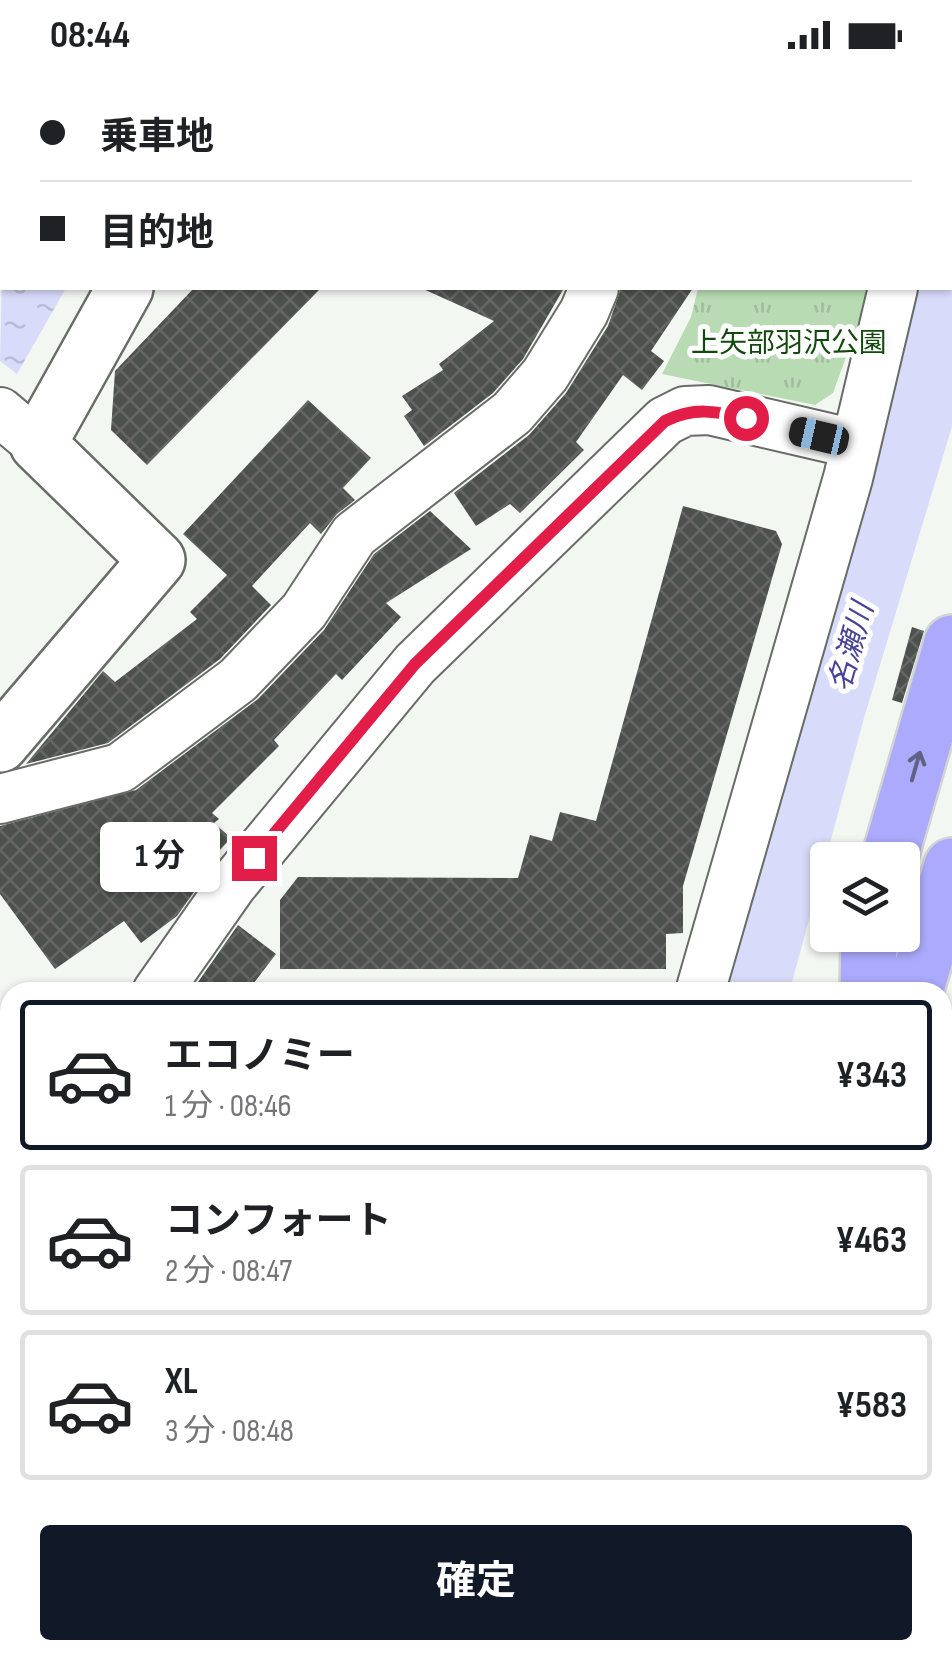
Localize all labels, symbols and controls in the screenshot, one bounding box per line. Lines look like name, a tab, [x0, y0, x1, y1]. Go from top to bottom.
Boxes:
text: 08:44	[50, 13, 130, 58]
text: 乗車地	[100, 115, 214, 160]
text: 目的地	[100, 211, 214, 256]
park label: 上矢部羽沢公園	[691, 327, 887, 360]
route start	[724, 396, 769, 441]
car	[786, 415, 852, 457]
water label: 名瀬川	[822, 596, 883, 695]
one-way arrow	[908, 751, 927, 782]
callout: 1 分	[99, 823, 219, 893]
route end	[232, 836, 277, 881]
text: 1 分	[135, 837, 185, 876]
map controls	[810, 842, 920, 952]
button: layers	[810, 842, 920, 952]
icon: car	[45, 1030, 135, 1120]
text: エコノミー	[165, 1034, 355, 1079]
text: ¥343	[836, 1053, 907, 1098]
text: 1 分 · 08:46	[165, 1087, 292, 1126]
icon: car	[45, 1195, 135, 1285]
text: コンフォート	[165, 1199, 392, 1244]
text: ¥463	[835, 1218, 907, 1263]
text: 2 分 · 08:47	[165, 1252, 292, 1291]
text: XL	[165, 1359, 198, 1404]
icon: car	[45, 1360, 135, 1450]
text: ¥583	[836, 1383, 907, 1428]
text: 3 分 · 08:48	[165, 1412, 294, 1451]
button: 確定	[40, 1525, 912, 1640]

